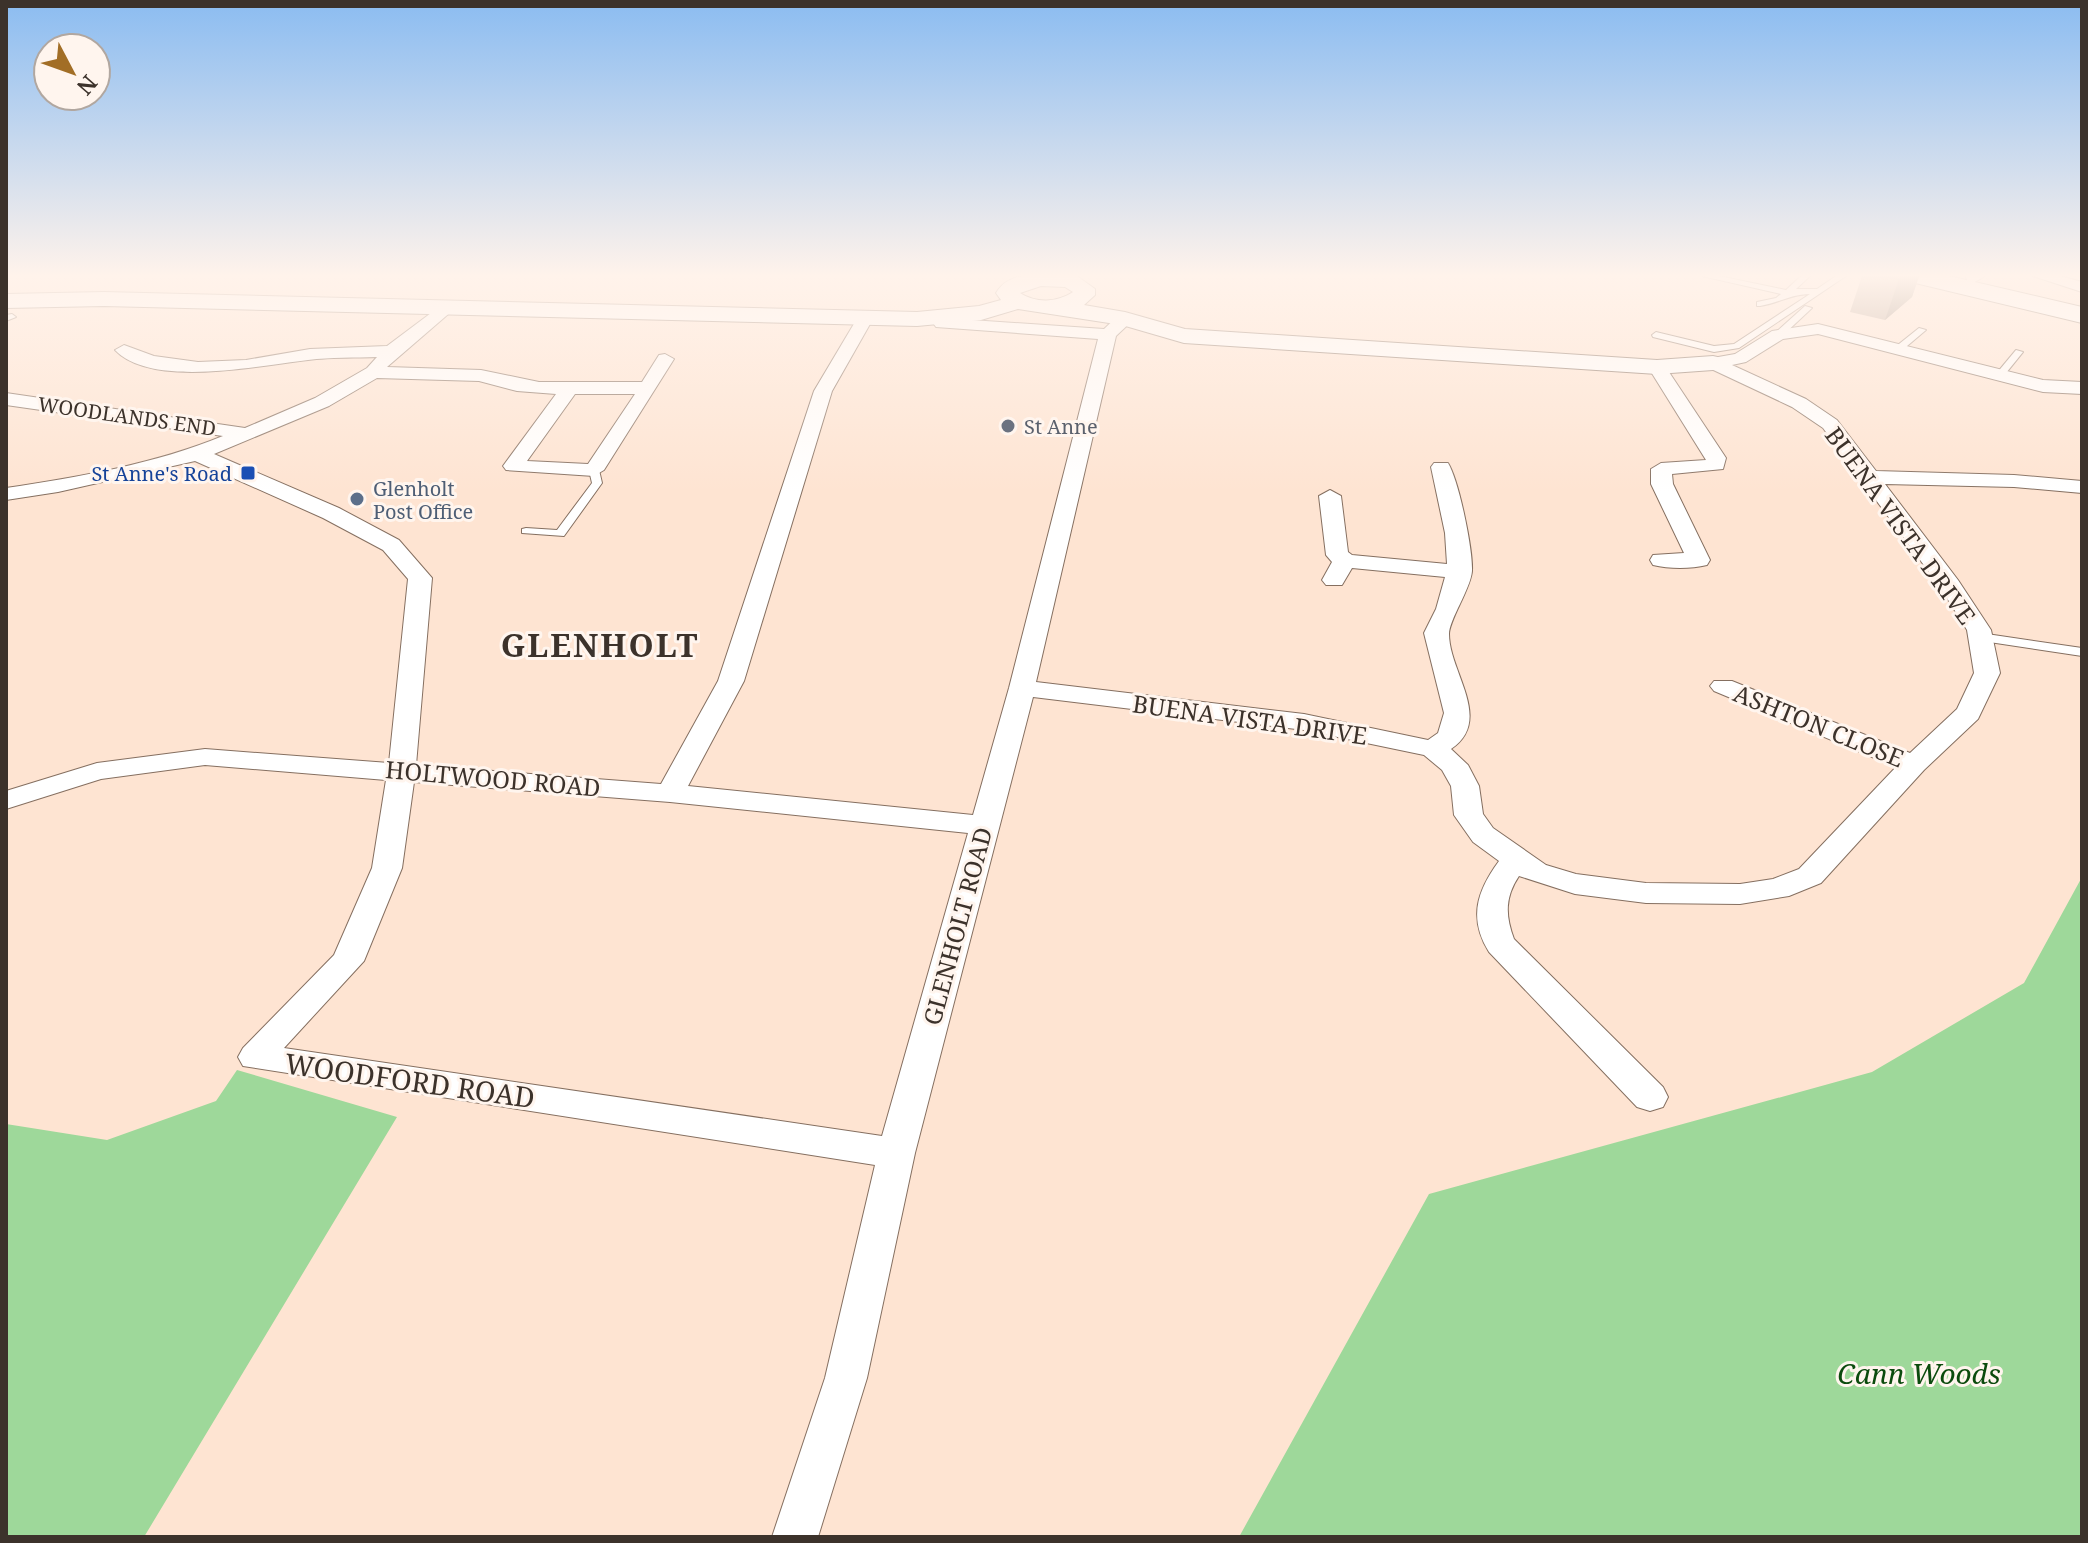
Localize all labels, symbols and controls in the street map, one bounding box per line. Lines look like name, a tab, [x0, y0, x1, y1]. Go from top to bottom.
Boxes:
north arrow	[32, 32, 112, 112]
text: N	[71, 69, 105, 102]
street label: WOODLANDS END	[36, 390, 218, 442]
place label: St Anne	[1024, 413, 1098, 440]
marker: St Anne	[999, 417, 1017, 435]
street label: BUENA VISTA DRIVE	[1818, 420, 1984, 630]
place label: St Anne's Road	[91, 460, 232, 487]
marker: St Anne's Road	[239, 464, 257, 482]
place label: Glenholt Post Office	[373, 475, 473, 525]
marker: Glenholt Post Office	[348, 490, 366, 508]
district label: GLENHOLT	[501, 623, 699, 666]
street label: ASHTON CLOSE	[1729, 676, 1909, 774]
street label: BUENA VISTA DRIVE	[1131, 686, 1369, 752]
street label: HOLTWOOD ROAD	[384, 752, 602, 804]
street label: GLENHOLT ROAD	[915, 823, 999, 1029]
street label: WOODFORD ROAD	[283, 1044, 537, 1116]
park label: Cann Woods	[1837, 1354, 2001, 1392]

